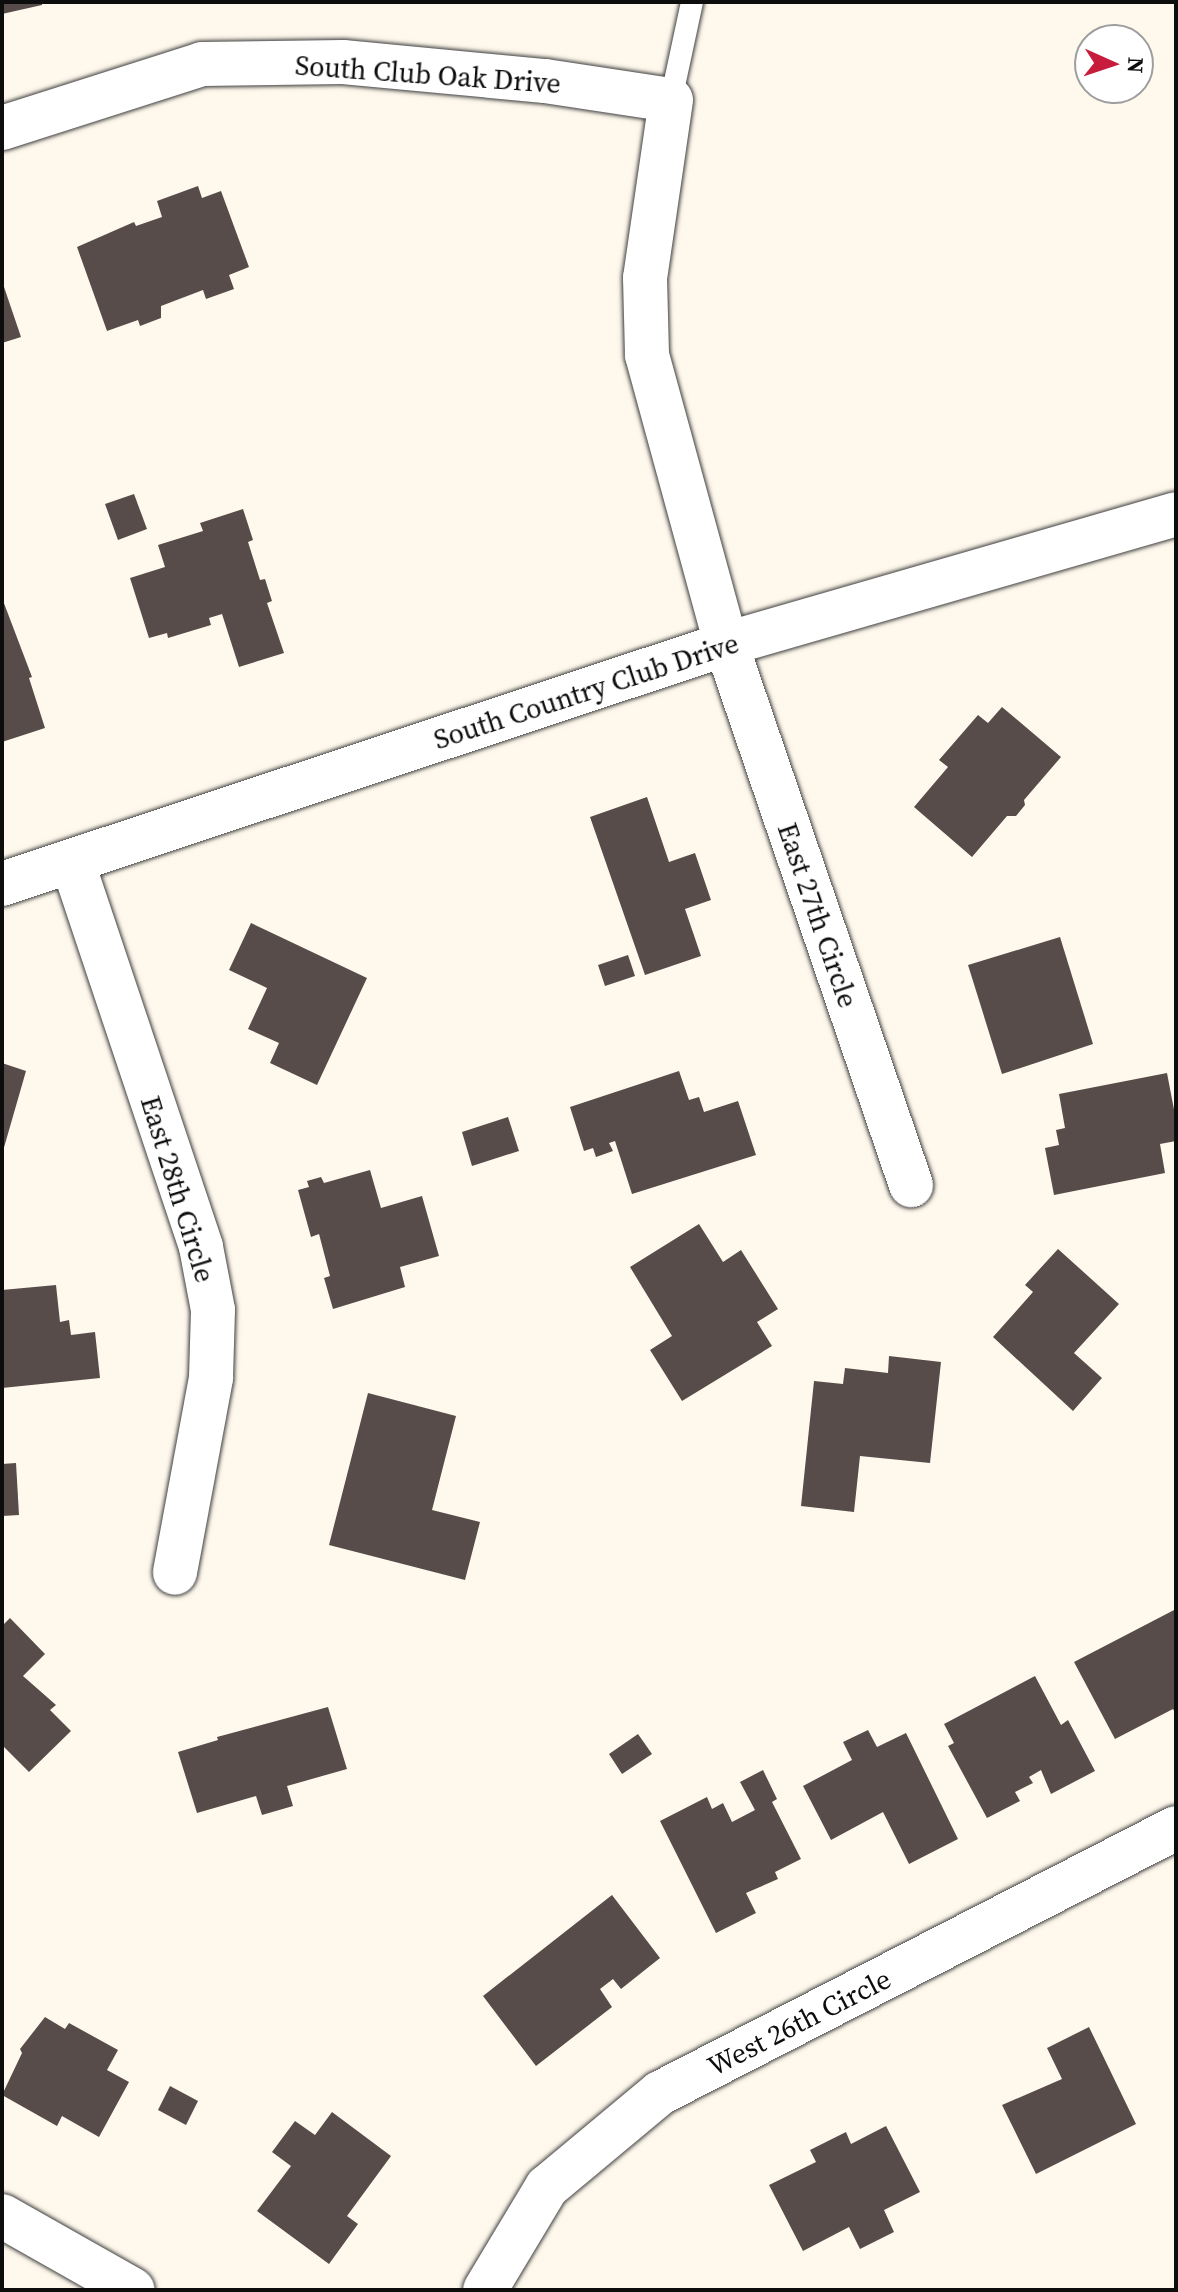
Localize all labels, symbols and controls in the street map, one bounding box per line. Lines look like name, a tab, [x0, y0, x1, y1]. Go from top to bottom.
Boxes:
north arrow	[1074, 24, 1154, 104]
street label: South Club Oak Drive	[294, 48, 562, 100]
text: N	[1121, 56, 1151, 74]
street label: South Country Club Drive	[429, 626, 743, 756]
street label: East 27th Circle	[771, 818, 865, 1012]
street label: East 28th Circle	[134, 1092, 222, 1286]
street label: West 26th Circle	[702, 1961, 896, 2083]

